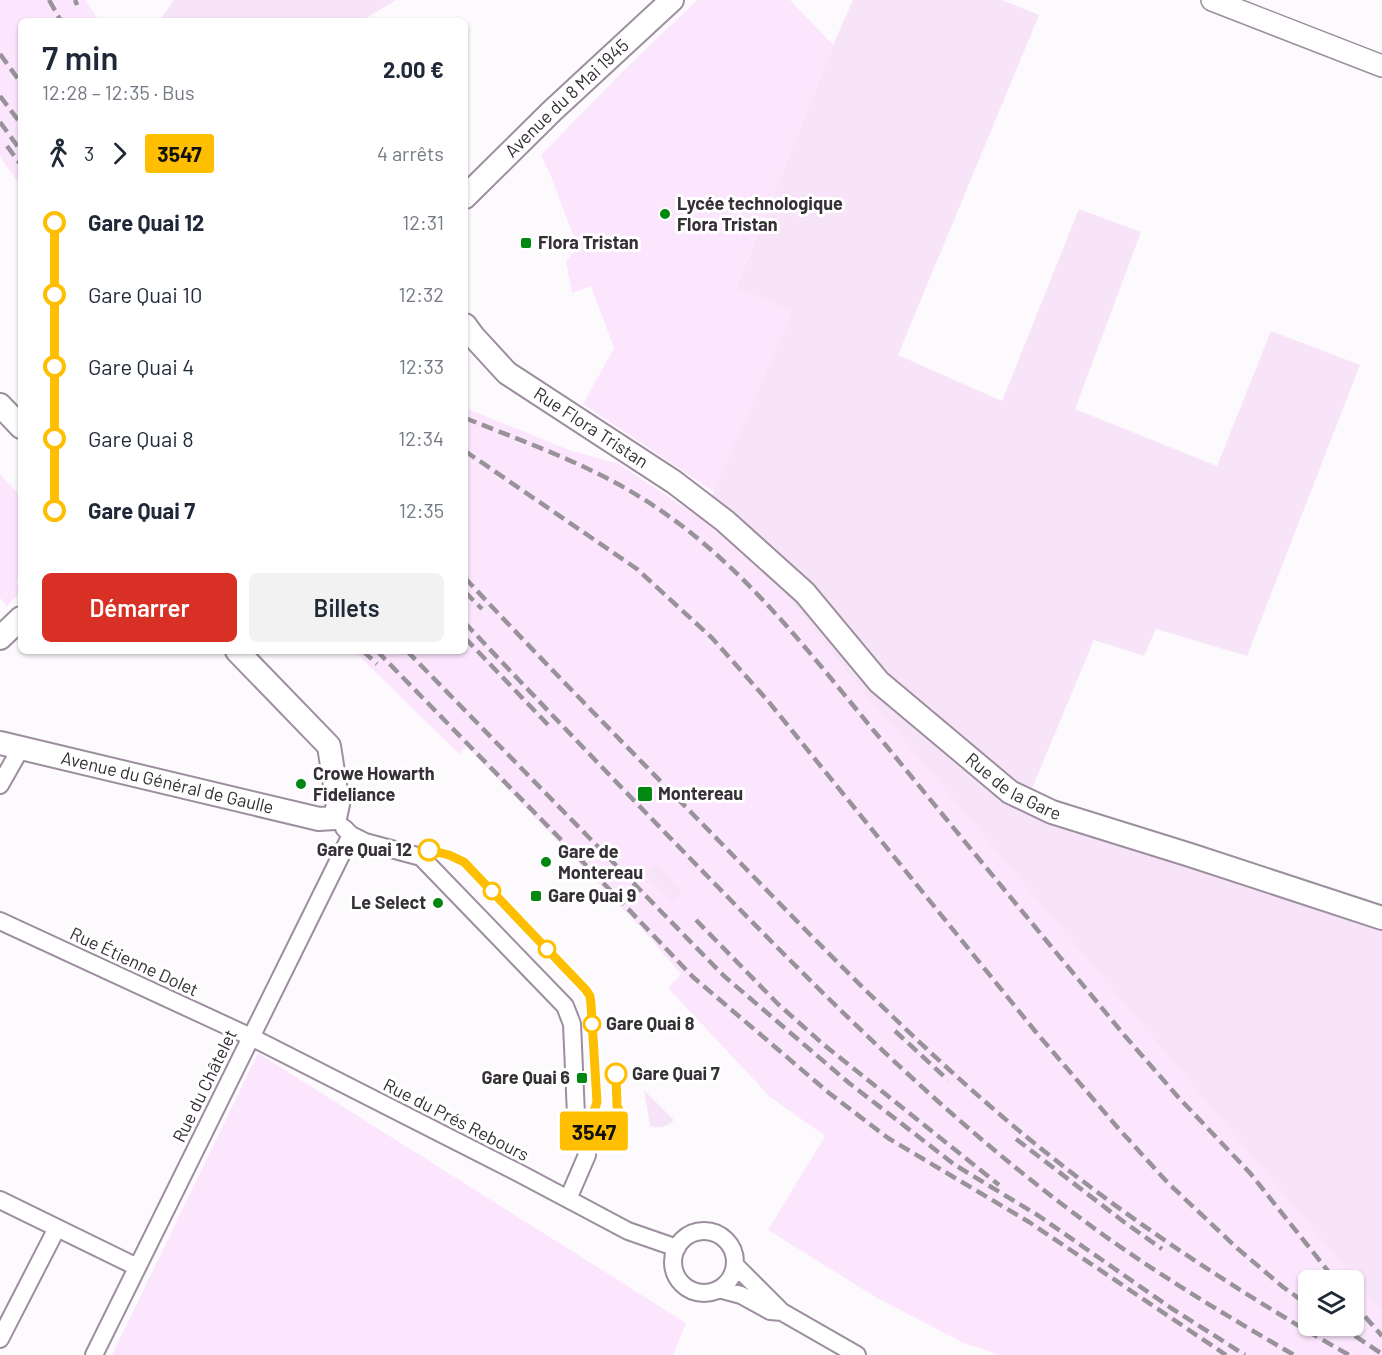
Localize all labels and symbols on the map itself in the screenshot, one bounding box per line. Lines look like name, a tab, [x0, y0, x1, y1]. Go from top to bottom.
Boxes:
street label: Avenue du 8 Mai 1945	[500, 34, 633, 161]
place label: Lycée technologique Flora Tristan	[677, 192, 843, 235]
marker: Lycée technologique Flora Tristan	[658, 207, 672, 221]
place label: Flora Tristan	[538, 231, 639, 253]
marker: Flora Tristan	[519, 236, 533, 250]
street label: Rue Flora Tristan	[530, 382, 653, 472]
street label: Avenue du Général de Gaulle	[59, 746, 276, 818]
street label: Rue de la Gare	[961, 747, 1064, 824]
place label: Crowe Howarth Fideliance	[313, 762, 435, 805]
marker: Crowe Howarth Fideliance	[294, 777, 308, 791]
place label: Montereau	[658, 782, 743, 804]
marker: Montereau	[636, 785, 654, 803]
place label: Gare Quai 12	[317, 838, 412, 860]
marker: Gare Quai 12	[418, 839, 440, 861]
place label: Gare de Montereau	[558, 840, 643, 883]
marker: Gare de Montereau	[539, 855, 553, 869]
unlabelled marker	[483, 882, 501, 900]
place label: Gare Quai 9	[548, 884, 636, 906]
marker: Gare Quai 9	[529, 889, 543, 903]
place label: Le Select	[351, 891, 426, 913]
marker: Le Select	[431, 896, 445, 910]
street label: Rue Étienne Dolet	[67, 922, 202, 1000]
unlabelled marker	[538, 940, 556, 958]
place label: Gare Quai 8	[606, 1012, 695, 1034]
marker: Gare Quai 8	[583, 1015, 601, 1033]
street label: Rue du Châtelet	[167, 1026, 241, 1146]
place label: Gare Quai 7	[632, 1062, 720, 1084]
marker: Gare Quai 7	[605, 1063, 627, 1085]
place label: Gare Quai 6	[482, 1066, 570, 1088]
marker: Gare Quai 6	[575, 1071, 589, 1085]
street label: Rue du Prés Rebours	[380, 1073, 533, 1165]
line badge: 3547	[552, 1112, 636, 1150]

